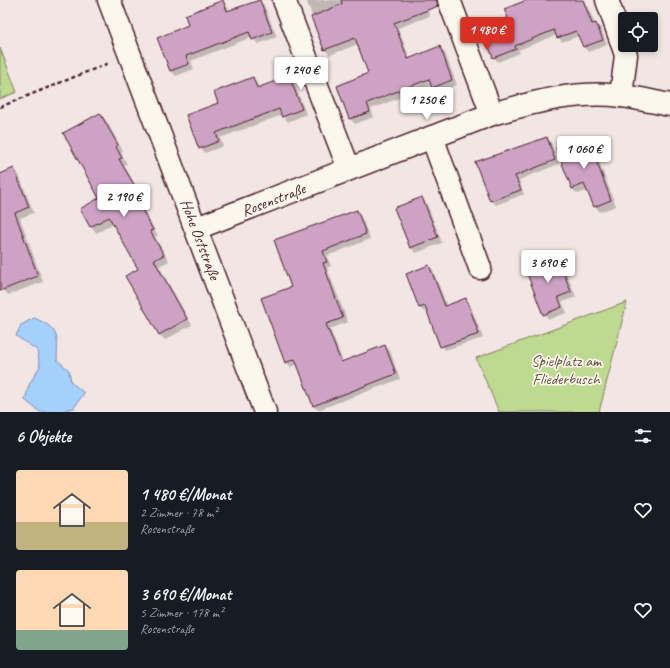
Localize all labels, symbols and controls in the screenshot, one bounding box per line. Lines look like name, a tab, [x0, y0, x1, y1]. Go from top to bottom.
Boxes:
map controls	[618, 12, 658, 52]
button: locate	[618, 12, 658, 52]
pin: 1 480 €	[450, 17, 524, 51]
text: 1 480 €	[469, 22, 505, 38]
pin: 1 240 €	[264, 57, 338, 91]
text: 1 240 €	[283, 62, 319, 78]
pin: 1 250 €	[390, 87, 464, 121]
text: 1 250 €	[409, 92, 445, 108]
pin: 1 060 €	[547, 136, 621, 170]
text: 1 060 €	[566, 141, 602, 157]
street label: Rosenstraße	[239, 178, 310, 221]
pin: 2 190 €	[87, 184, 161, 218]
text: 2 190 €	[106, 189, 142, 205]
street label: Hohe Oststraße	[176, 196, 225, 284]
pin: 3 690 €	[511, 250, 585, 284]
text: 3 690 €	[530, 255, 566, 271]
park label: Spielplatz am Fliederbusch	[531, 351, 603, 389]
icon: filters	[632, 425, 654, 447]
text: 6 Objekte	[16, 426, 71, 447]
text: 1 480 €/Monat	[140, 484, 231, 505]
icon: home	[48, 486, 96, 534]
icon: heart	[632, 499, 654, 521]
text: 2 Zimmer · 78 m²	[140, 505, 217, 521]
text: Rosenstraße	[140, 521, 194, 537]
text: 3 690 €/Monat	[140, 584, 231, 605]
icon: home	[48, 586, 96, 634]
icon: heart	[632, 599, 654, 621]
text: 5 Zimmer · 178 m²	[140, 605, 223, 621]
text: Rosenstraße	[140, 621, 194, 637]

